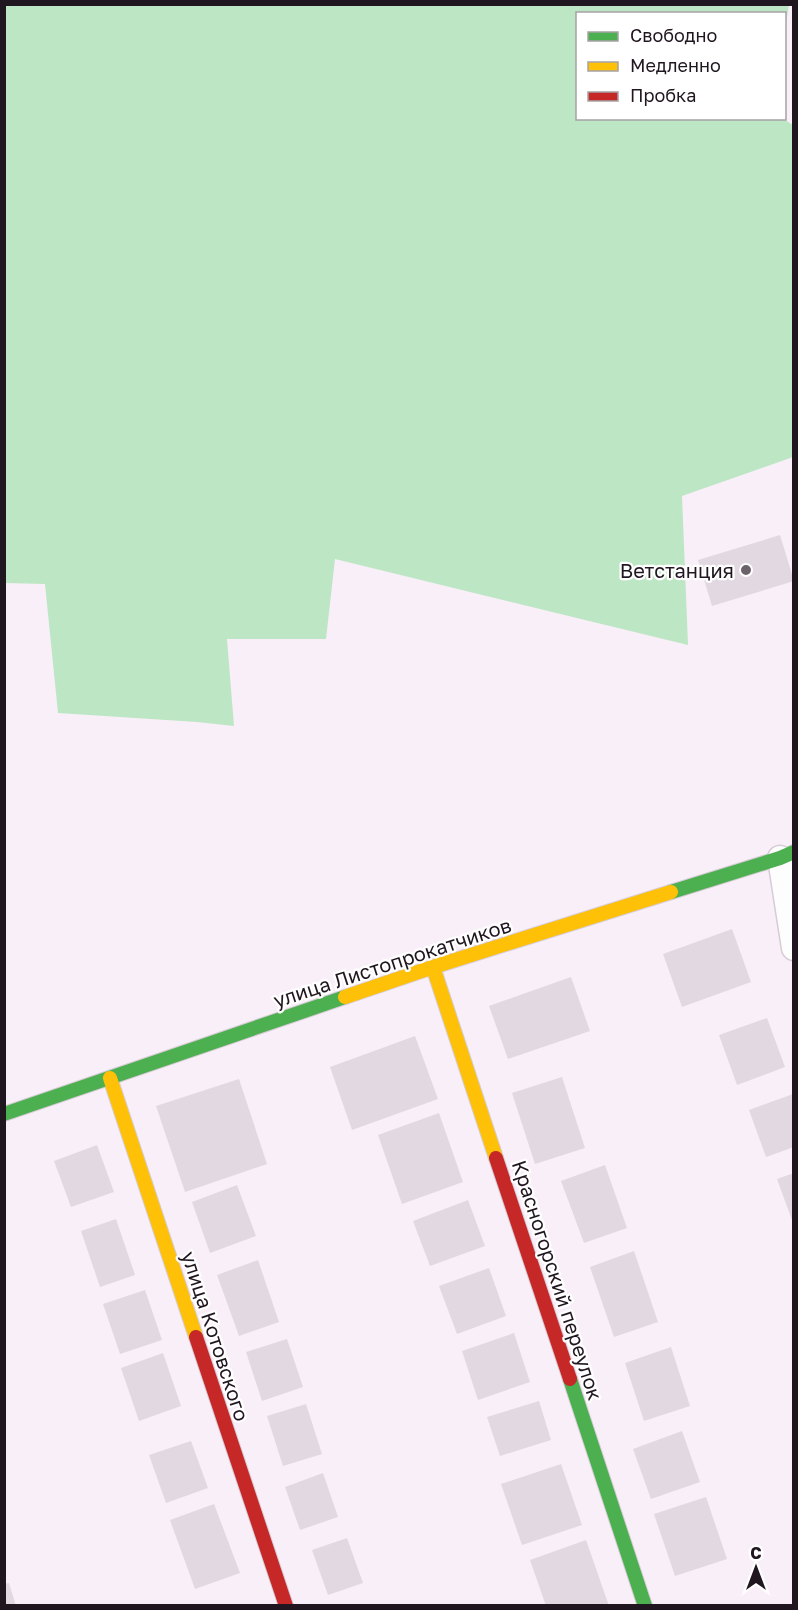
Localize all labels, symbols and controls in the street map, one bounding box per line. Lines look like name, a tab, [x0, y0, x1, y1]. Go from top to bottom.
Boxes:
legend	[576, 12, 786, 120]
text: Свободно	[630, 24, 717, 46]
text: Медленно	[630, 54, 721, 76]
text: Пробка	[630, 84, 696, 106]
place label: Ветстанция	[620, 558, 734, 582]
marker: Ветстанция	[739, 563, 753, 577]
street label: улица Листопрокатчиков	[270, 912, 514, 1012]
street label: Красногорский переулок	[508, 1157, 608, 1403]
street label: улица Котовского	[177, 1248, 255, 1424]
north arrow	[726, 1538, 786, 1598]
text: С	[750, 1543, 762, 1563]

